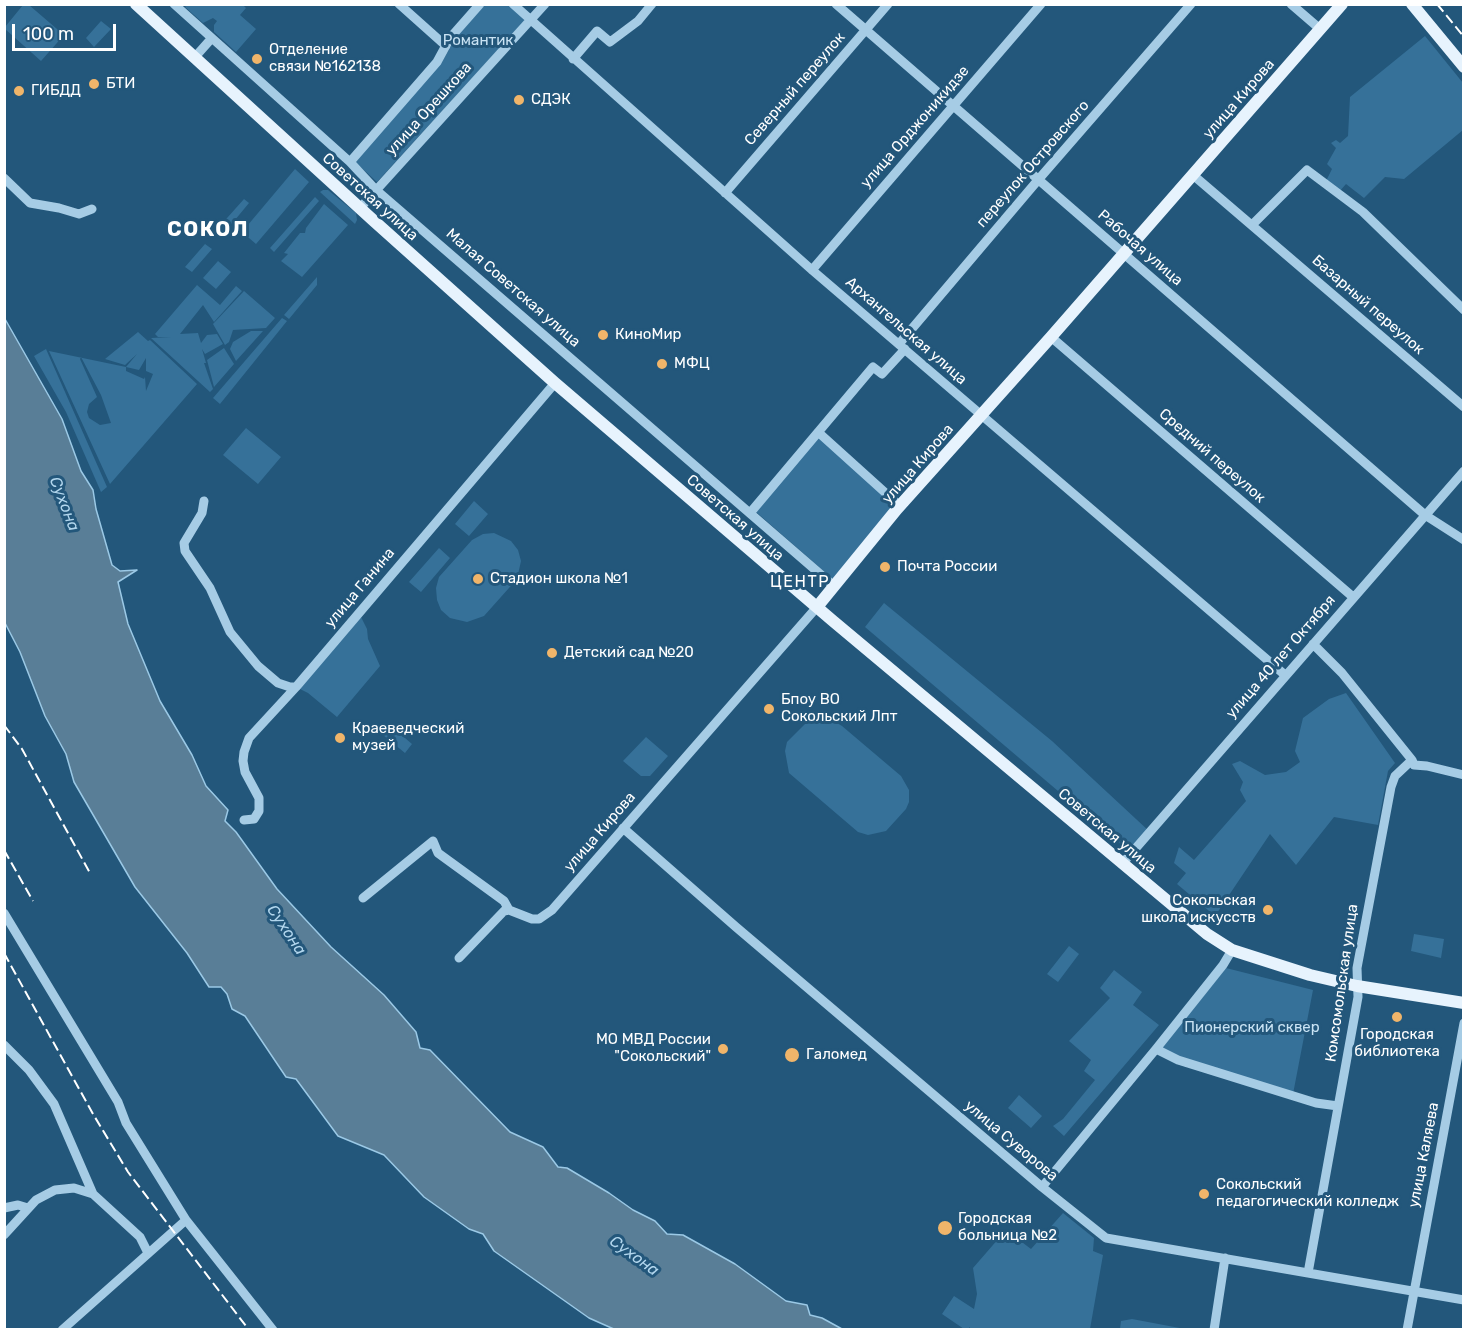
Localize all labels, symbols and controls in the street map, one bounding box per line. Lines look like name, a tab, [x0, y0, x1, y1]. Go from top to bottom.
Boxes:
scale bar	[15, 12, 118, 50]
text: 100 m	[23, 23, 74, 45]
street label: Северный переулок	[741, 29, 849, 149]
park label: Романтик	[443, 32, 513, 50]
place label: Отделение связи №162138	[269, 41, 381, 76]
marker: Отделение связи №162138	[250, 52, 264, 66]
street label: улица Кирова	[1199, 55, 1279, 143]
street label: улица Орешкова	[382, 59, 476, 159]
street label: улица Орджоникидзе	[857, 62, 973, 192]
place label: БТИ	[106, 75, 135, 93]
marker: БТИ	[87, 77, 101, 91]
place label: ГИБДД	[31, 82, 81, 100]
marker: ГИБДД	[12, 84, 26, 98]
place label: СДЭК	[531, 91, 571, 109]
marker: СДЭК	[512, 93, 526, 107]
street label: переулок Островского	[973, 97, 1093, 231]
street label: Советская улица	[318, 149, 422, 245]
street label: Рабочая улица	[1094, 206, 1186, 290]
district label: СОКОЛ	[167, 217, 249, 243]
street label: Малая Советская улица	[442, 225, 584, 351]
street label: Базарный переулок	[1308, 251, 1428, 359]
street label: Архангельская улица	[842, 273, 970, 389]
place label: КиноМир	[615, 326, 681, 344]
marker: КиноМир	[596, 328, 610, 342]
place label: МФЦ	[674, 355, 710, 373]
marker: МФЦ	[655, 357, 669, 371]
street label: Средний переулок	[1155, 405, 1269, 507]
street label: улица Кирова	[878, 420, 958, 508]
street label: Советская улица	[683, 471, 787, 565]
water label: Сухона	[45, 474, 83, 534]
street label: улица Ганина	[321, 544, 399, 632]
place label: Почта России	[897, 558, 997, 576]
marker: Почта России	[878, 560, 892, 574]
place label: Стадион школа №1	[490, 570, 628, 588]
marker: Стадион школа №1	[471, 572, 485, 586]
district label: ЦЕНТР	[770, 572, 830, 592]
street label: улица 40 лет Октября	[1222, 592, 1340, 722]
place label: Детский сад №20	[564, 644, 694, 662]
marker: Детский сад №20	[545, 646, 559, 660]
place label: Бпоу ВО Сокольский Лпт	[781, 691, 897, 726]
marker: Бпоу ВО Сокольский Лпт	[762, 702, 776, 716]
place label: Краеведческий музей	[352, 720, 464, 755]
marker: Краеведческий музей	[333, 731, 347, 745]
street label: Советская улица	[1054, 785, 1160, 877]
street label: улица Кирова	[560, 788, 640, 876]
place label: Сокольская школа искусств	[1141, 892, 1256, 927]
water label: Сухона	[262, 901, 310, 959]
marker: Сокольская школа искусств	[1261, 903, 1275, 917]
street label: Комсомольская улица	[1322, 903, 1362, 1063]
marker: Городская библиотека	[1390, 1010, 1404, 1024]
park label: Пионерский сквер	[1184, 1019, 1320, 1037]
place label: Городская библиотека	[1354, 1026, 1440, 1061]
place label: МО МВД России "Сокольский"	[596, 1031, 711, 1066]
marker: МО МВД России "Сокольский"	[716, 1042, 730, 1056]
marker: Галомед	[783, 1046, 801, 1064]
place label: Галомед	[806, 1046, 867, 1064]
street label: улица Суворова	[961, 1097, 1061, 1185]
street label: улица Каляева	[1405, 1101, 1443, 1209]
place label: Сокольский педагогический колледж	[1216, 1176, 1399, 1211]
marker: Сокольский педагогический колледж	[1197, 1187, 1211, 1201]
place label: Городская больница №2	[958, 1210, 1057, 1245]
marker: Городская больница №2	[936, 1219, 954, 1237]
water label: Сухона	[606, 1232, 662, 1280]

